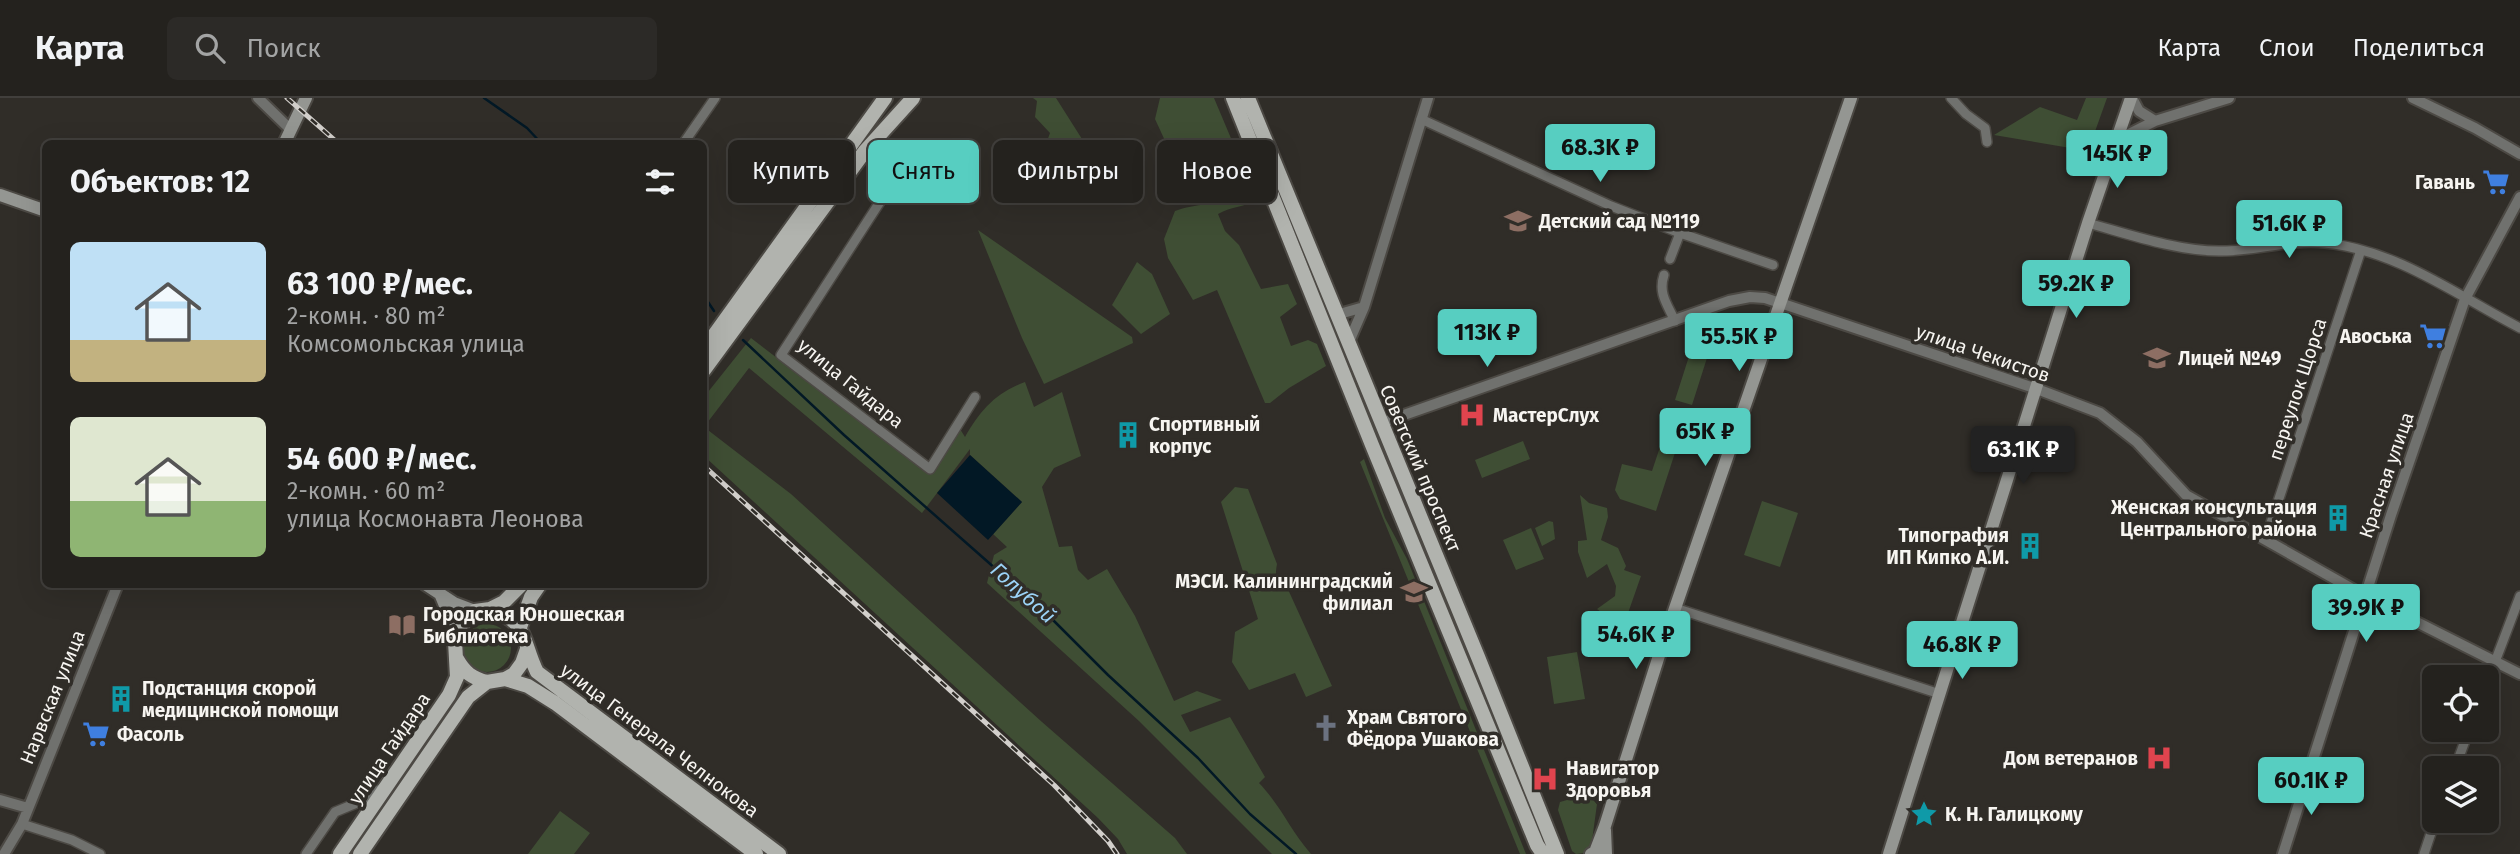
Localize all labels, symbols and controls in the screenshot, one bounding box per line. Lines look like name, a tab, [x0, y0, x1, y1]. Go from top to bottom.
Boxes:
search box	[167, 17, 657, 80]
text: Карта	[35, 28, 125, 68]
icon: search	[191, 29, 229, 67]
text: Поиск	[247, 33, 321, 64]
text: Карта	[2157, 34, 2221, 62]
text: Слои	[2259, 34, 2315, 62]
text: Поделиться	[2353, 34, 2485, 62]
pin: 68.3K ₽	[1535, 125, 1665, 184]
pin: 145K ₽	[2060, 130, 2174, 190]
text: 68.3K ₽	[1561, 133, 1639, 161]
text: 145K ₽	[2082, 139, 2152, 167]
chip: Купить	[728, 140, 854, 203]
chip: Снять	[868, 140, 979, 203]
chip: Фильтры	[993, 140, 1143, 203]
chip: Новое	[1157, 140, 1276, 203]
icon: filters	[641, 163, 679, 201]
text: Объектов: 12	[70, 164, 250, 200]
supermarket icon: Гавань	[2481, 167, 2511, 197]
place label: Гавань	[2415, 171, 2475, 194]
pin: 51.6K ₽	[2224, 200, 2354, 260]
school or university icon: Детский сад №119	[1503, 206, 1533, 236]
text: 51.6K ₽	[2252, 209, 2326, 237]
place label: Детский сад №119	[1538, 210, 1700, 233]
pin: 59.2K ₽	[2011, 260, 2141, 320]
text: 63 100 ₽/мес.	[287, 266, 473, 302]
text: 59.2K ₽	[2038, 269, 2114, 297]
icon: home	[126, 270, 210, 354]
text: 2-комн. · 80 m²	[287, 302, 446, 330]
pin: 113K ₽	[1430, 310, 1544, 369]
pin: 55.5K ₽	[1674, 314, 1804, 373]
street label: переулок Щорса	[2264, 315, 2331, 463]
text: 113K ₽	[1454, 318, 1520, 346]
street label: улица Чекистов	[1913, 320, 2053, 387]
supermarket icon: Авоська	[2418, 321, 2448, 351]
text: 55.5K ₽	[1701, 322, 1777, 350]
place label: Авоська	[2339, 325, 2412, 348]
text: Комсомольская улица	[287, 330, 525, 358]
street label: улица Гайдара	[793, 334, 908, 433]
school or university icon: Лицей №49	[2142, 343, 2172, 373]
place label: Лицей №49	[2178, 347, 2282, 370]
street label: Советский проспект	[1375, 381, 1466, 556]
hospital icon: МастерСлух	[1457, 400, 1487, 430]
place label: МастерСлух	[1493, 404, 1599, 427]
pin: 65K ₽	[1656, 408, 1754, 468]
street label: Красная улица	[2354, 409, 2419, 541]
place label: Спортивный корпус	[1149, 413, 1260, 458]
text: 65K ₽	[1676, 417, 1734, 445]
building icon: Спортивный корпус	[1113, 420, 1143, 450]
pin: 63.1K ₽	[1958, 426, 2088, 486]
text: 63.1K ₽	[1987, 435, 2059, 463]
text: 54 600 ₽/мес.	[287, 441, 477, 477]
icon: home	[126, 445, 210, 529]
text: 2-комн. · 60 m²	[287, 477, 445, 505]
place label: Женская консультация Центрального района	[2110, 496, 2317, 541]
building icon: Женская консультация Центрального района	[2323, 503, 2353, 533]
text: улица Космонавта Леонова	[287, 505, 584, 533]
place label: Типография ИП Кипко А.И.	[1886, 524, 2009, 569]
building icon: Типография ИП Кипко А.И.	[2015, 531, 2045, 561]
water label: Голубой	[985, 557, 1061, 629]
place label: МЭСИ. Калининградский филиал	[1175, 570, 1393, 615]
school or university icon: МЭСИ. Калининградский филиал	[1399, 577, 1429, 607]
pin: 39.9K ₽	[2301, 584, 2431, 644]
text: 39.9K ₽	[2328, 593, 2404, 621]
place label: Городская Юношеская Библиотека	[423, 603, 625, 648]
library icon: Городская Юношеская Библиотека	[387, 610, 417, 640]
pin: 54.6K ₽	[1571, 612, 1701, 671]
text: 54.6K ₽	[1597, 620, 1675, 648]
pin: 46.8K ₽	[1897, 622, 2027, 681]
street label: Нарвская улица	[15, 627, 90, 768]
text: 46.8K ₽	[1923, 630, 2001, 658]
street label: улица Генерала Челнокова	[556, 658, 763, 822]
map controls	[2422, 665, 2499, 833]
button: locate	[2422, 665, 2499, 742]
place label: Подстанция скорой медицинской помощи	[142, 677, 339, 722]
building icon: Подстанция скорой медицинской помощи	[106, 684, 136, 714]
street label: улица Гайдара	[344, 688, 435, 809]
place label: Храм Святого Фёдора Ушакова	[1346, 706, 1499, 751]
church icon: Храм Святого Фёдора Ушакова	[1311, 713, 1341, 743]
supermarket icon: Фасоль	[81, 719, 111, 749]
place label: Фасоль	[117, 723, 184, 746]
hospital icon: Дом ветеранов	[2144, 743, 2174, 773]
place label: Дом ветеранов	[2003, 747, 2138, 770]
button: layers	[2422, 756, 2499, 833]
place label: Навигатор Здоровья	[1565, 757, 1659, 802]
pin: 60.1K ₽	[2246, 758, 2376, 817]
hospital icon: Навигатор Здоровья	[1530, 764, 1560, 794]
text: 60.1K ₽	[2274, 766, 2348, 794]
place icon: К. Н. Галицкому	[1909, 799, 1939, 829]
place label: К. Н. Галицкому	[1945, 803, 2083, 826]

